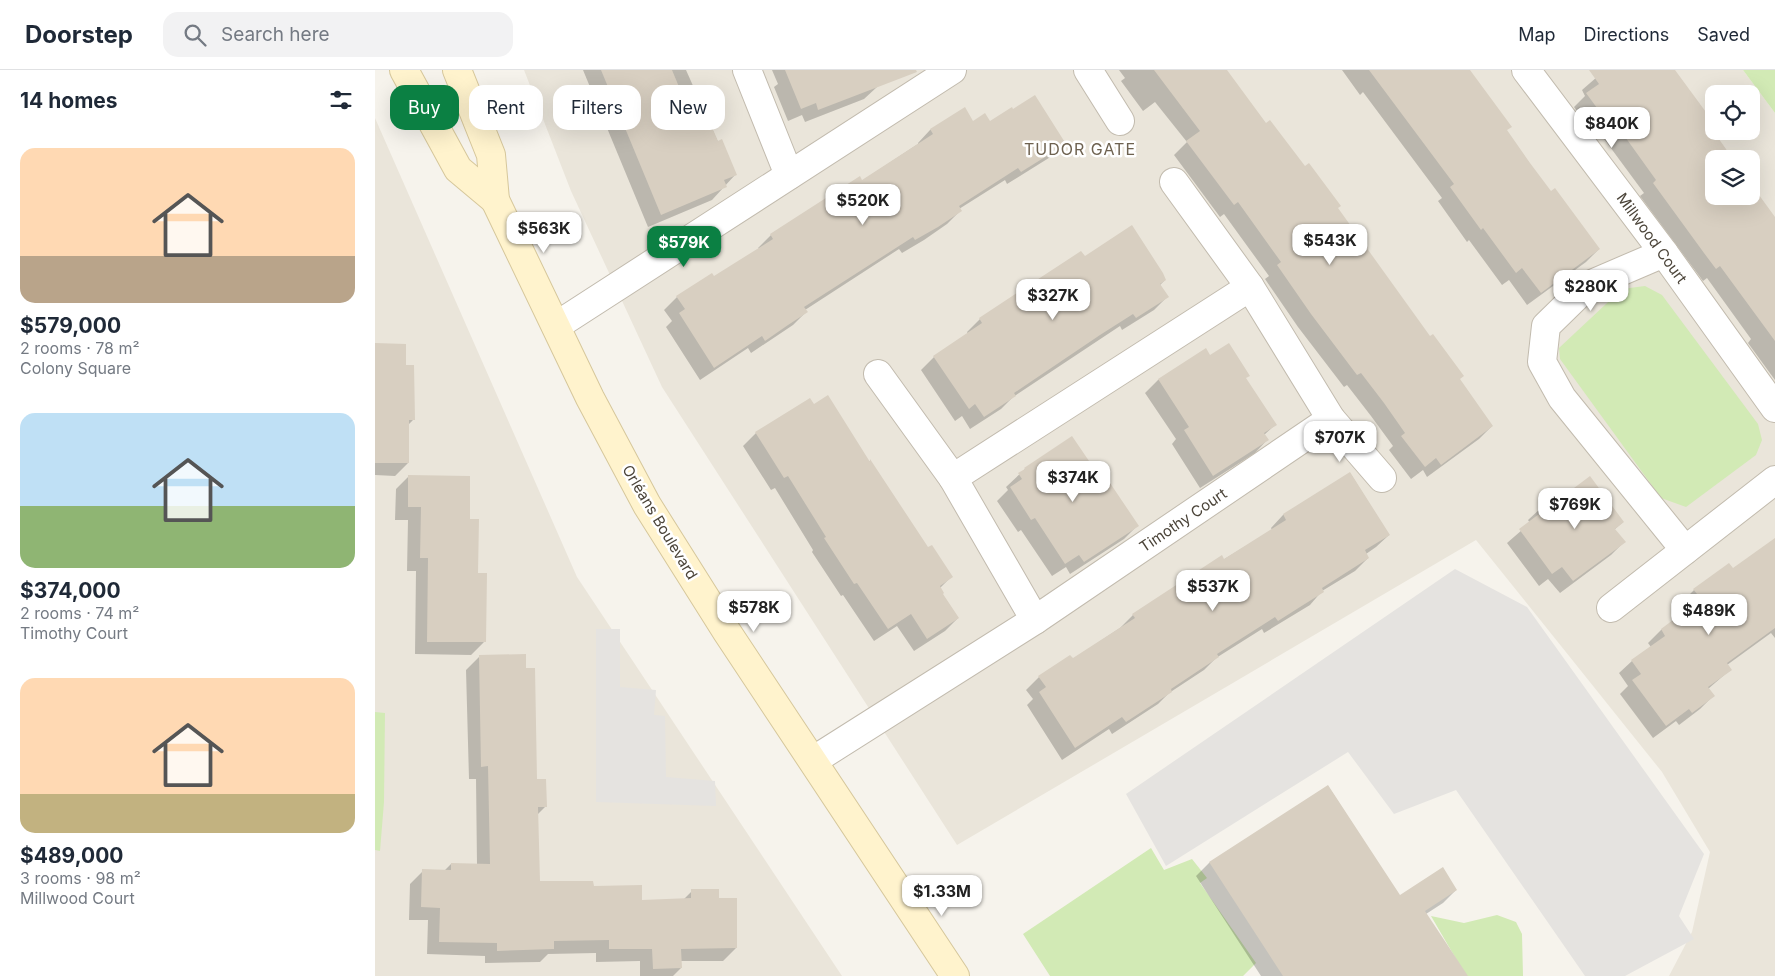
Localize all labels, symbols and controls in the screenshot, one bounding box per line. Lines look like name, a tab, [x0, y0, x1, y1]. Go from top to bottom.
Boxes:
search box	[163, 12, 513, 57]
text: Doorstep	[25, 20, 133, 49]
icon: search	[181, 21, 209, 49]
text: Search here	[221, 23, 330, 46]
text: Map	[1518, 24, 1556, 45]
text: Directions	[1584, 24, 1669, 45]
text: Saved	[1697, 24, 1750, 45]
chip: Buy	[390, 85, 459, 130]
chip: Rent	[469, 85, 543, 130]
chip: Filters	[553, 85, 641, 130]
chip: New	[651, 85, 725, 130]
map controls	[1705, 85, 1760, 205]
button: locate	[1705, 85, 1760, 140]
icon: filters	[327, 86, 355, 114]
text: 14 homes	[20, 88, 118, 113]
pin: $840K	[1577, 106, 1647, 149]
text: $840K	[1585, 113, 1639, 133]
district label: TUDOR GATE	[1024, 139, 1136, 159]
button: layers	[1705, 150, 1760, 205]
icon: home	[143, 180, 233, 270]
pin: $520K	[828, 184, 898, 226]
street label: Millwood Court	[1613, 189, 1691, 287]
text: $520K	[836, 190, 890, 210]
pin: $563K	[509, 212, 579, 254]
text: $563K	[518, 218, 570, 238]
pin: $543K	[1295, 224, 1365, 266]
pin: $579K	[649, 226, 719, 268]
text: $543K	[1303, 230, 1357, 250]
text: $579K	[658, 232, 710, 252]
pin: $280K	[1556, 270, 1626, 312]
text: $280K	[1564, 276, 1618, 296]
pin: $327K	[1018, 278, 1088, 321]
text: $327K	[1027, 285, 1079, 305]
text: $579,000	[20, 313, 121, 338]
text: 2 rooms · 78 m²	[20, 338, 140, 358]
text: Colony Square	[20, 358, 131, 378]
pin: $707K	[1305, 420, 1375, 463]
text: $707K	[1315, 427, 1365, 447]
icon: home	[143, 445, 233, 535]
pin: $374K	[1038, 460, 1108, 503]
street label: Orléans Boulevard	[618, 461, 702, 583]
text: $374K	[1047, 467, 1099, 487]
street label: Timothy Court	[1136, 484, 1230, 556]
pin: $769K	[1540, 488, 1610, 530]
text: $769K	[1549, 494, 1601, 514]
pin: $537K	[1178, 570, 1248, 612]
text: $537K	[1187, 576, 1239, 596]
text: $374,000	[20, 578, 121, 603]
pin: $578K	[719, 590, 789, 633]
pin: $489K	[1674, 594, 1744, 636]
text: $578K	[728, 597, 780, 617]
text: $489K	[1682, 600, 1736, 620]
text: 2 rooms · 74 m²	[20, 603, 139, 623]
text: Timothy Court	[20, 623, 128, 643]
icon: home	[143, 710, 233, 800]
text: $489,000	[20, 843, 124, 868]
text: 3 rooms · 98 m²	[20, 868, 141, 888]
pin: $1.33M	[901, 874, 983, 917]
text: $1.33M	[913, 881, 971, 901]
text: Millwood Court	[20, 888, 135, 908]

